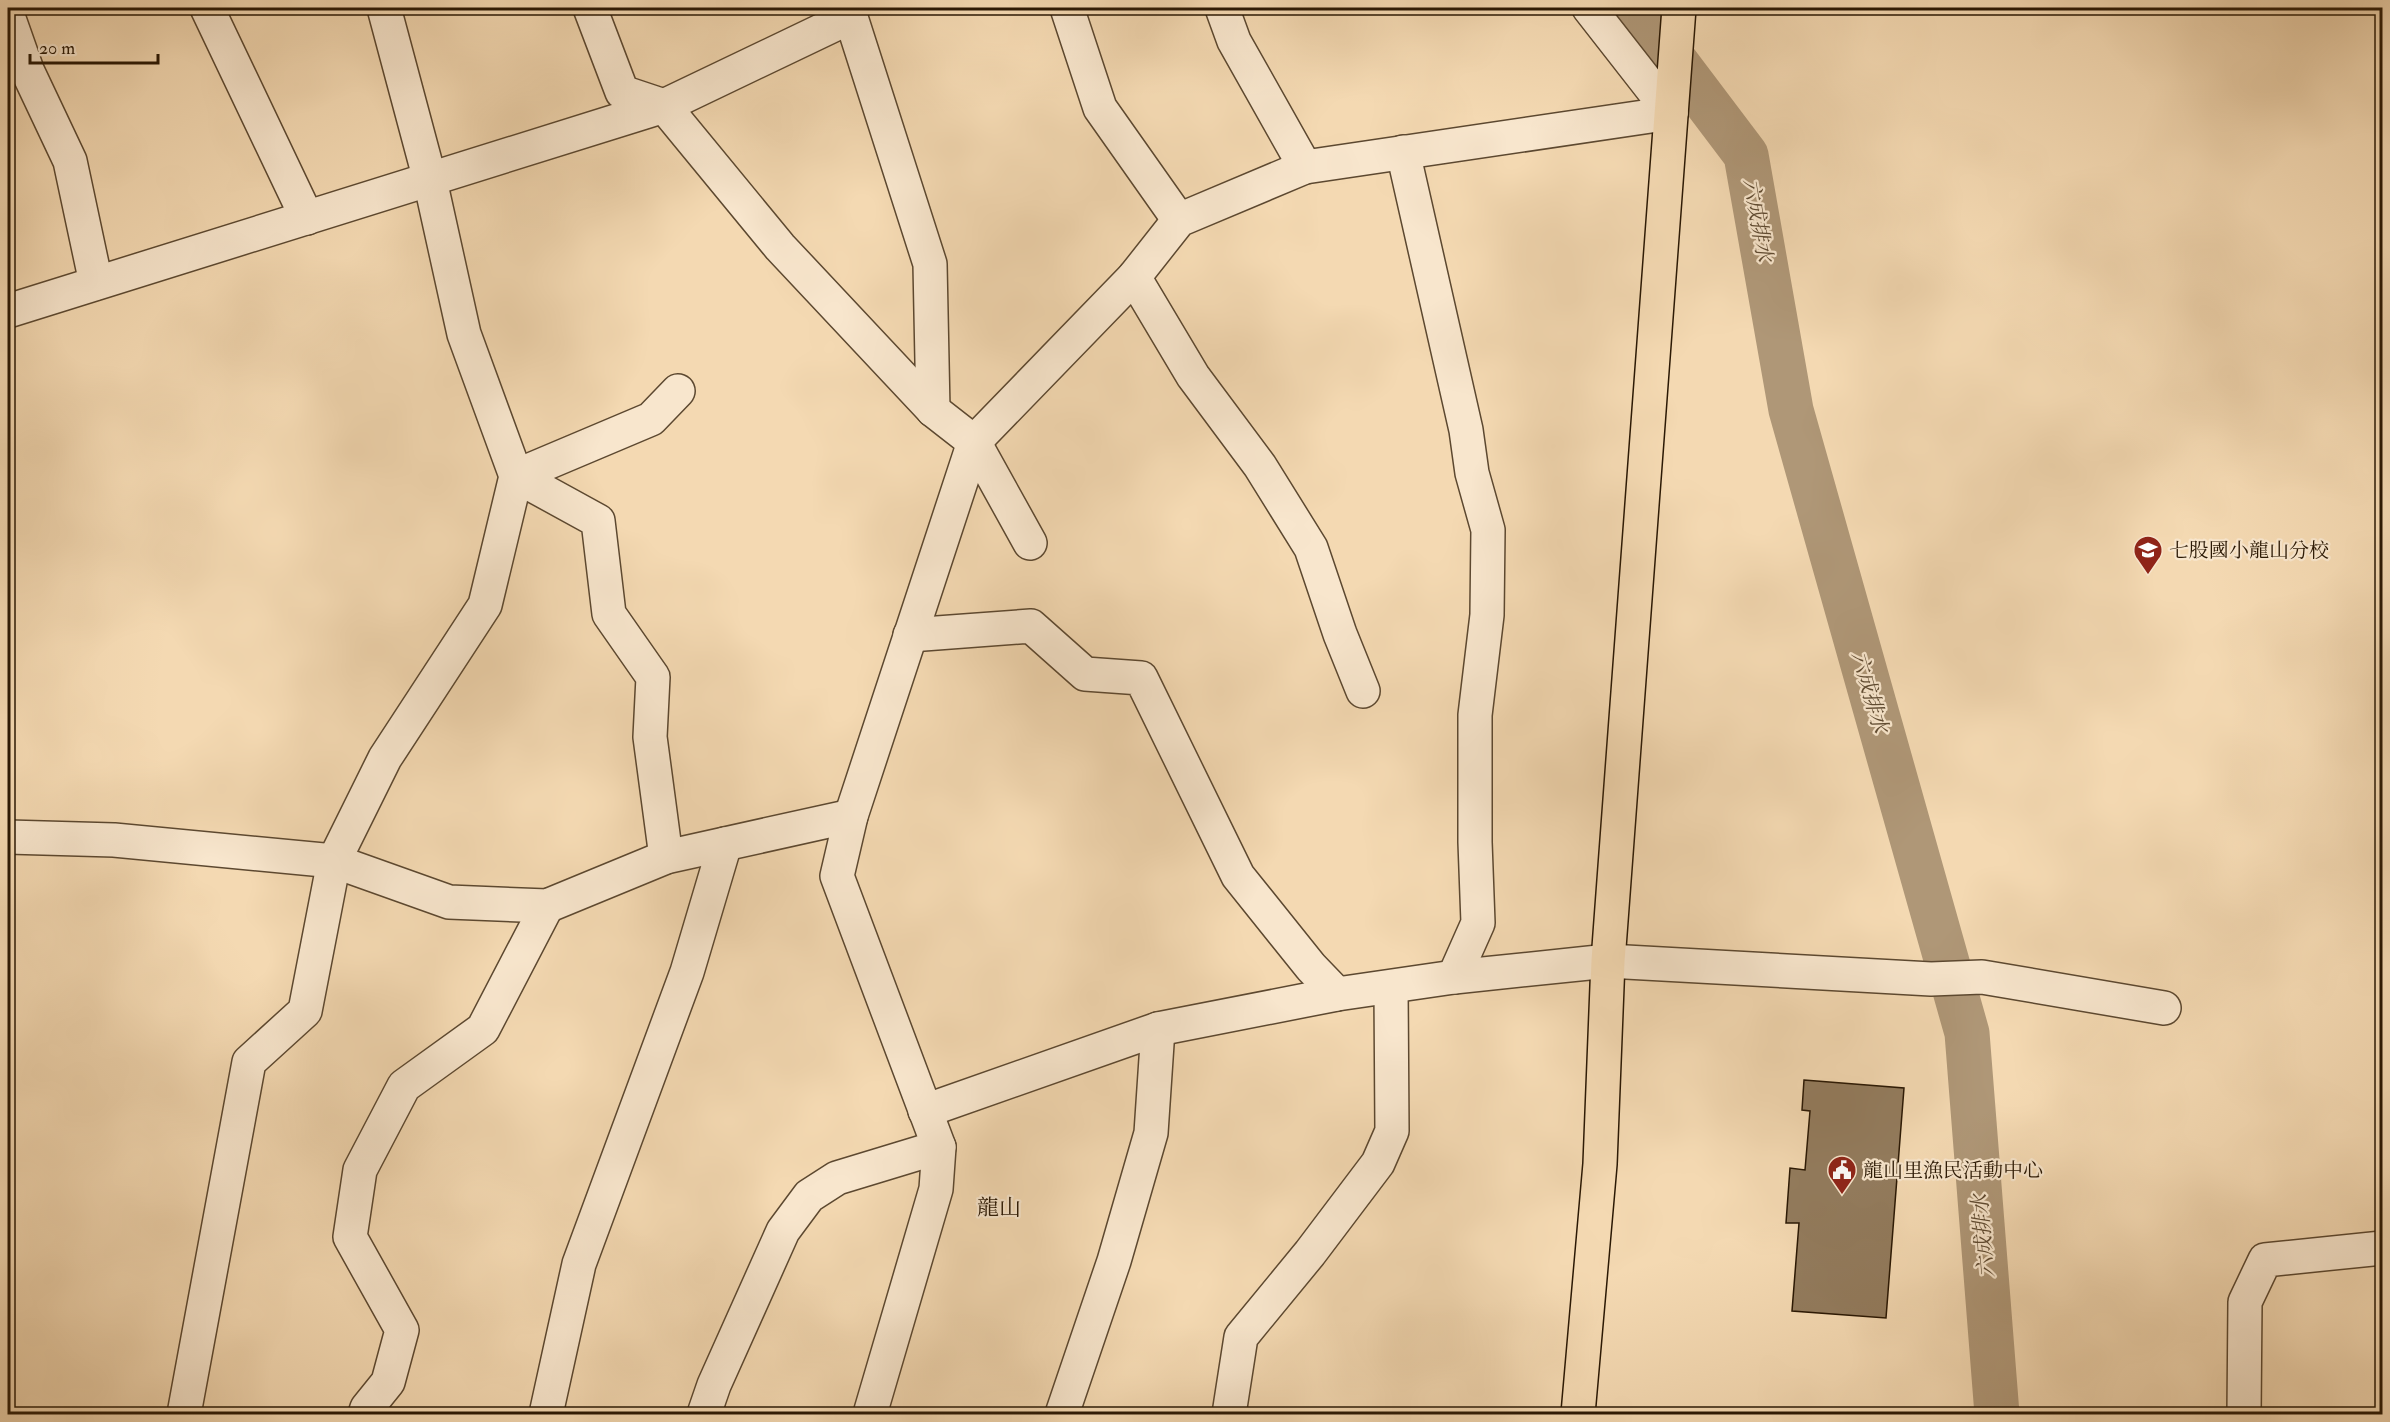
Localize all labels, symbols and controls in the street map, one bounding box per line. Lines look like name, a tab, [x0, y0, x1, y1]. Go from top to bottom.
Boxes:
scale bar	[30, 27, 158, 65]
text: 20 m	[39, 37, 75, 60]
water label: 六成排水	[1737, 176, 1778, 266]
school or university icon: 七股國小龍山分校	[2132, 534, 2164, 576]
place label: 七股國小龍山分校	[2169, 538, 2329, 563]
water label: 六成排水	[1845, 648, 1895, 738]
public building icon: 龍山里漁民活動中心	[1826, 1154, 1858, 1196]
place label: 龍山里漁民活動中心	[1863, 1158, 2043, 1183]
water label: 六成排水	[1966, 1191, 2001, 1279]
district label: 龍山	[977, 1194, 1021, 1222]

